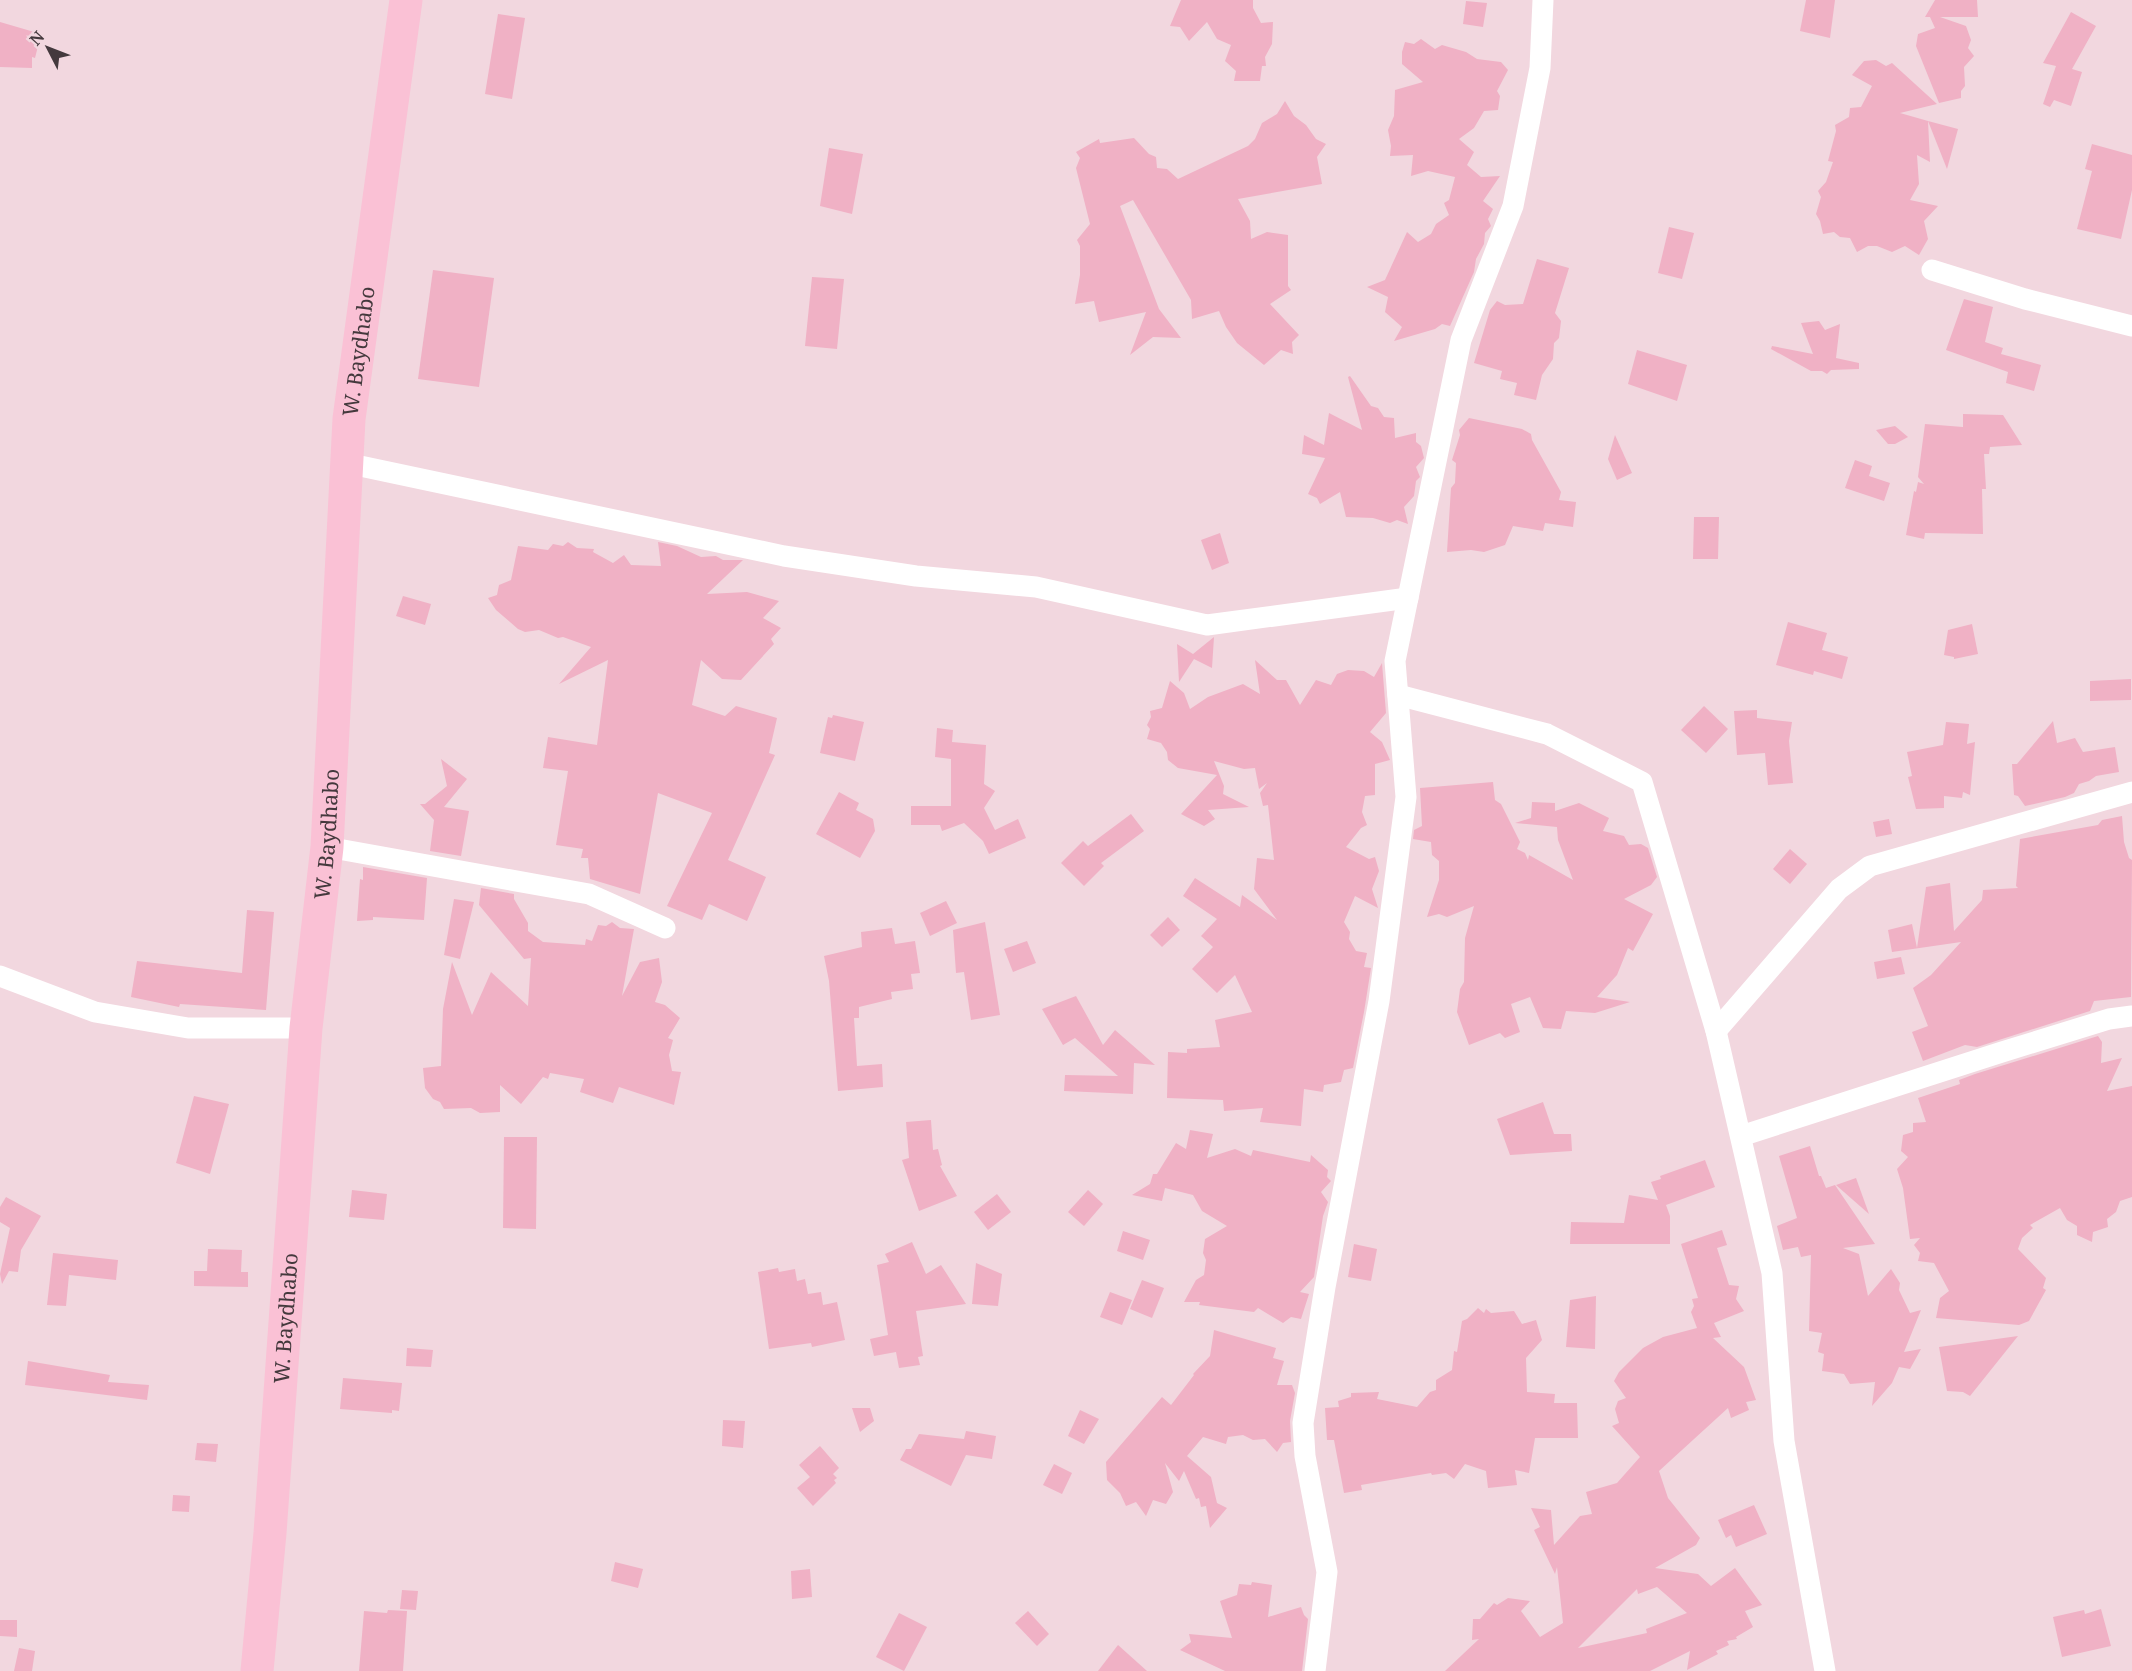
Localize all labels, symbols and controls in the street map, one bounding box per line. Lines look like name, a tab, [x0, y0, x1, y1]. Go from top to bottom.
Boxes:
north arrow	[18, 18, 78, 78]
text: N	[24, 26, 50, 50]
street label: W. Baydhabo	[336, 285, 381, 418]
street label: W. Baydhabo	[307, 768, 345, 901]
street label: W. Baydhabo	[267, 1252, 304, 1384]

